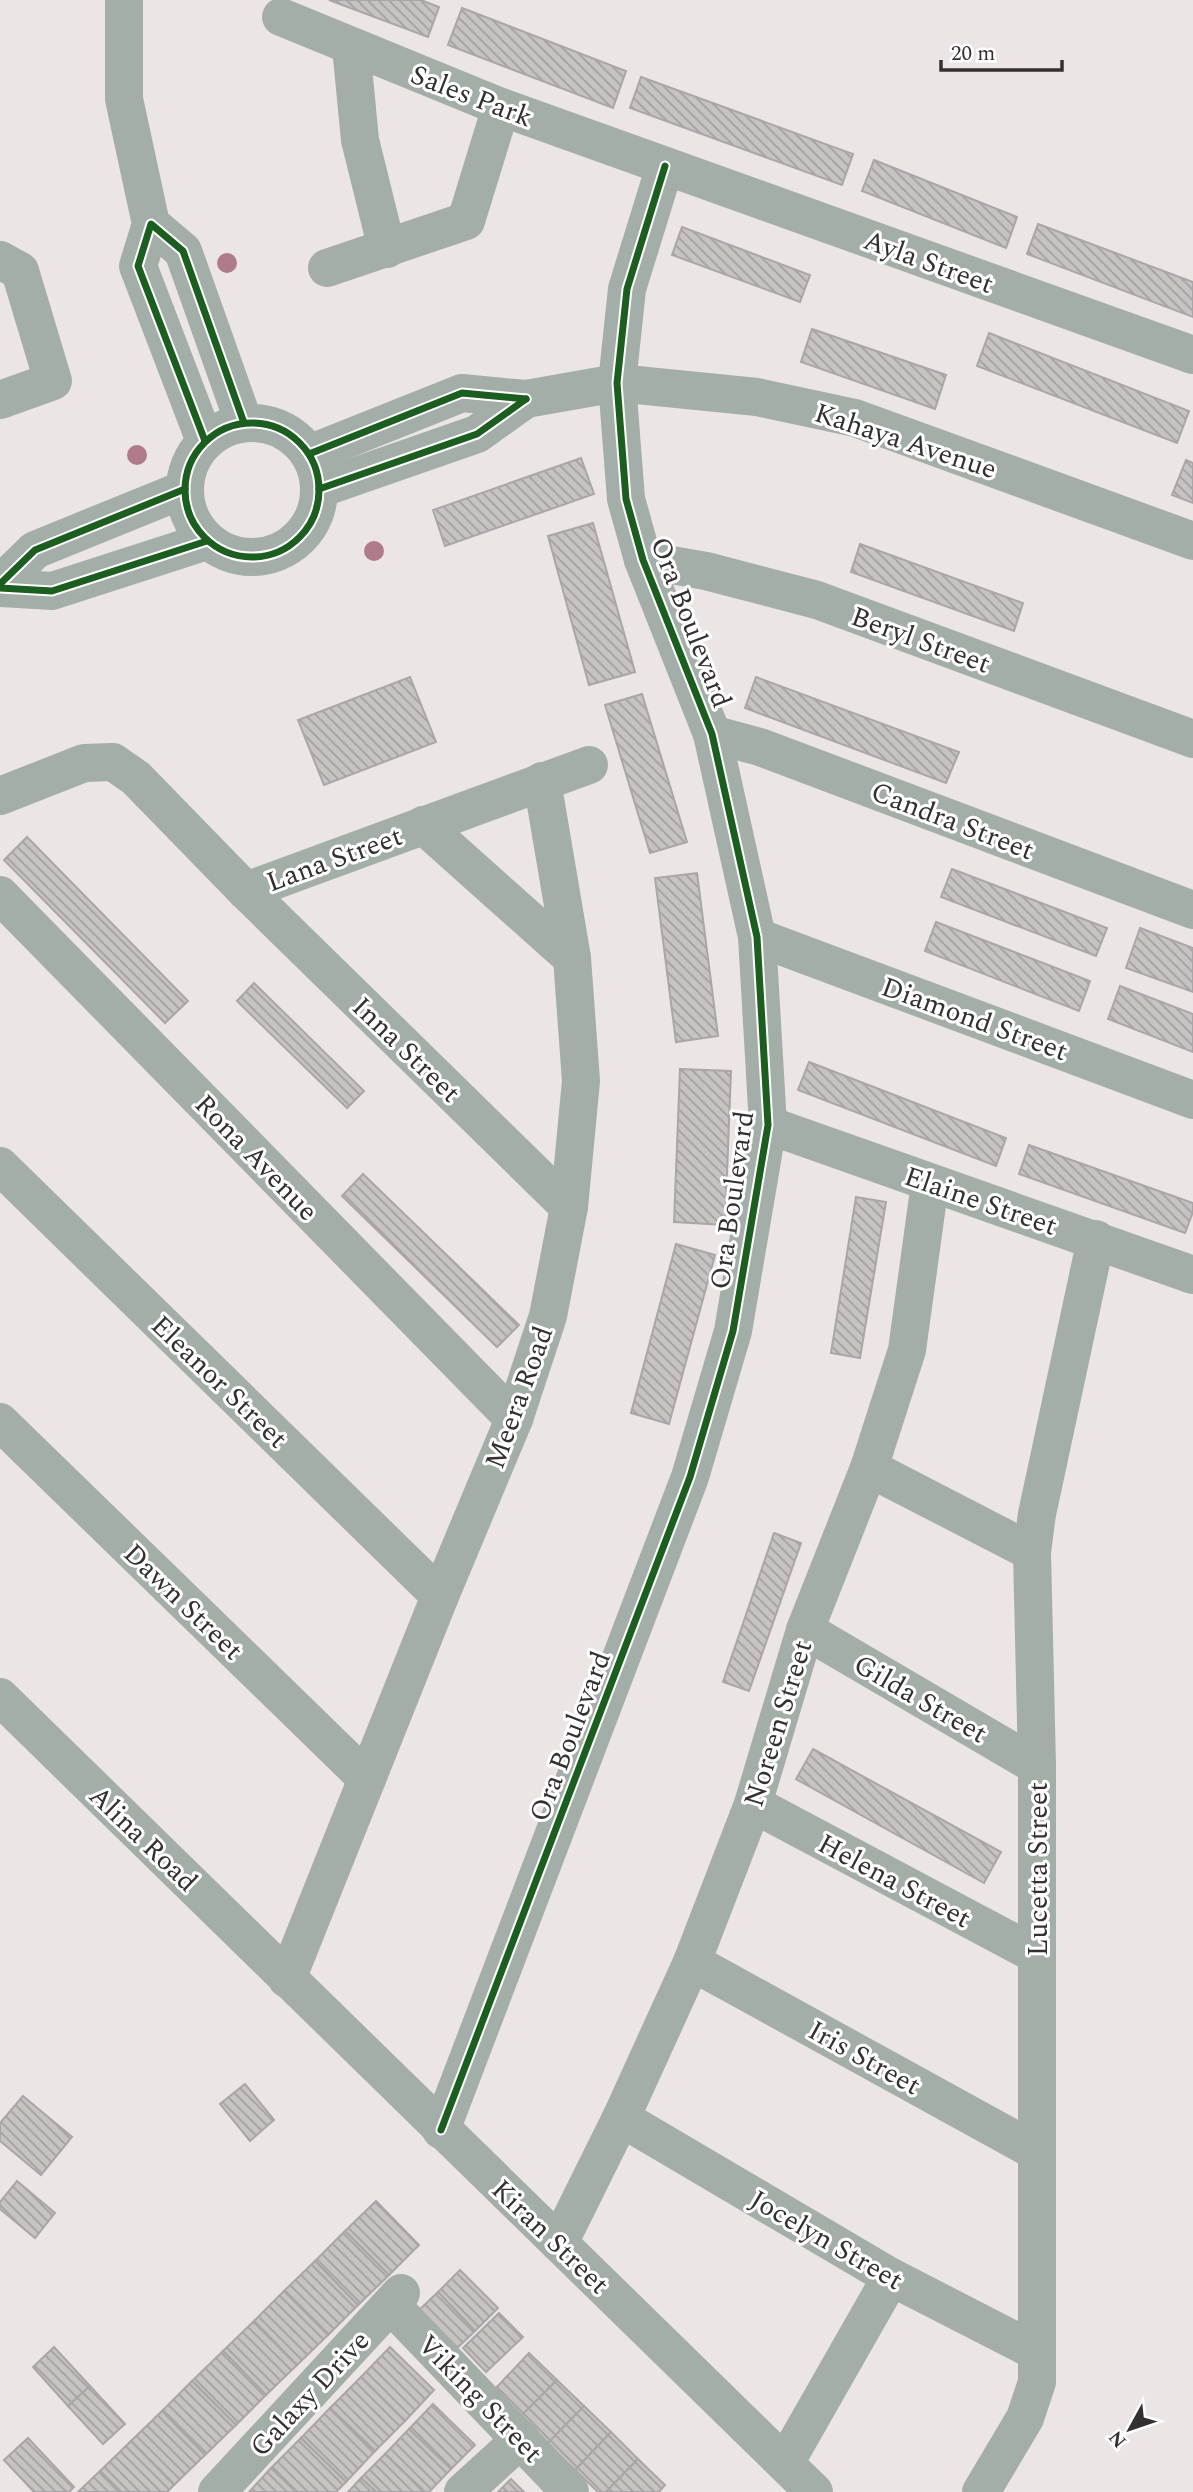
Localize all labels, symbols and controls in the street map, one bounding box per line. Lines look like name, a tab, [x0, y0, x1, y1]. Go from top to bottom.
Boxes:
scale bar	[941, 28, 1062, 72]
text: 20 m	[951, 38, 995, 70]
street label: Sales Park	[404, 53, 539, 139]
street label: Ayla Street	[857, 219, 1000, 306]
street label: Kahaya Avenue	[809, 392, 1002, 491]
street label: Ora Boulevard	[638, 531, 743, 714]
street label: Beryl Street	[845, 595, 996, 686]
street label: Candra Street	[865, 771, 1040, 872]
street label: Lana Street	[261, 815, 409, 904]
street label: Diamond Street	[875, 966, 1074, 1073]
street label: Inna Street	[342, 987, 470, 1113]
street label: Rona Avenue	[184, 1085, 328, 1232]
street label: Ora Boulevard	[699, 1108, 766, 1292]
street label: Elaine Street	[898, 1155, 1063, 1248]
street label: Eleanor Street	[140, 1305, 298, 1459]
street label: Meera Road	[474, 1320, 565, 1475]
street label: Dawn Street	[113, 1533, 253, 1671]
street label: Noreen Street	[733, 1635, 824, 1812]
street label: Gilda Street	[845, 1644, 995, 1755]
street label: Ora Boulevard	[518, 1645, 623, 1828]
street label: Alina Road	[79, 1776, 207, 1902]
street label: Lucetta Street	[1017, 1782, 1060, 1956]
street label: Helena Street	[810, 1823, 979, 1940]
street label: Iris Street	[800, 2010, 929, 2107]
street label: Kiran Street	[481, 2169, 619, 2305]
street label: Jocelyn Street	[741, 2179, 911, 2302]
street label: Galaxy Drive	[240, 2321, 380, 2467]
street label: Viking Street	[407, 2325, 553, 2473]
north arrow	[1095, 2394, 1165, 2464]
text: N	[1102, 2424, 1134, 2454]

